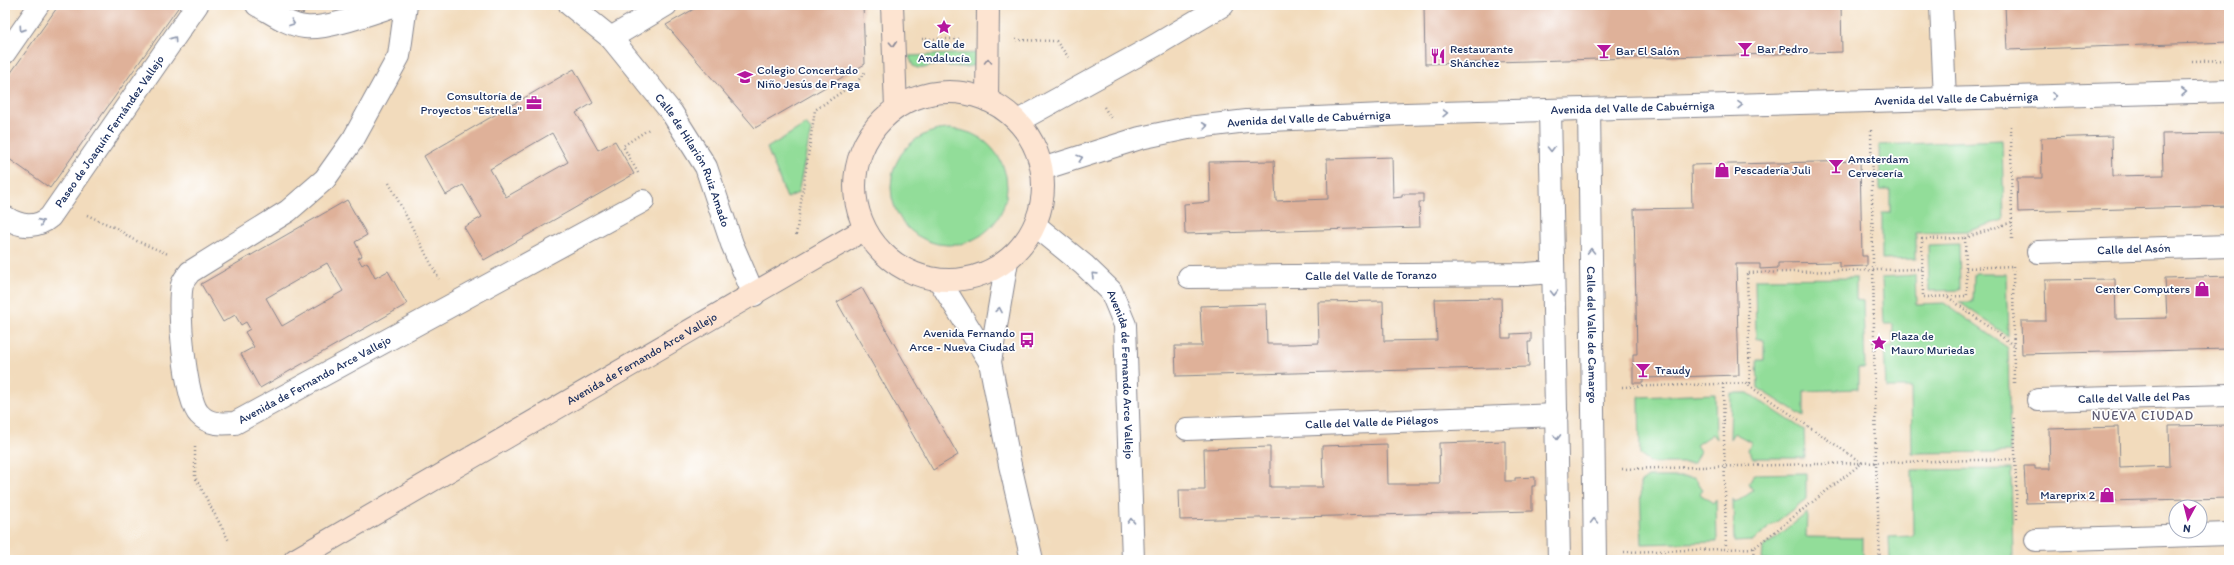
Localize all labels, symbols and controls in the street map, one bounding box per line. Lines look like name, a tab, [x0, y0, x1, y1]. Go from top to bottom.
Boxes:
one-way arrow	[288, 18, 295, 26]
place icon: Calle de Andalucía	[935, 18, 953, 36]
one-way arrow	[20, 25, 27, 32]
one-way arrow	[169, 36, 176, 43]
place label: Calle de Andalucía	[918, 37, 971, 65]
bar icon: Bar Pedro	[1736, 40, 1754, 58]
one-way arrow	[889, 41, 898, 47]
place label: Restaurante Shánchez	[1450, 42, 1514, 70]
bar icon: Bar El Salón	[1595, 42, 1613, 60]
place label: Bar Pedro	[1757, 42, 1808, 56]
place label: Bar El Salón	[1616, 44, 1680, 58]
restaurant icon: Restaurante Shánchez	[1429, 47, 1447, 65]
street label: Paseo de Joaquín Fernández Vallejo	[52, 52, 167, 210]
one-way arrow	[984, 58, 992, 64]
place label: Colegio Concertado Niño Jesús de Praga	[757, 63, 861, 91]
school or university icon: Colegio Concertado Niño Jesús de Praga	[736, 68, 754, 86]
one-way arrow	[2181, 88, 2187, 97]
place label: Consultoría de Proyectos "Estrella"	[420, 89, 522, 117]
street label: Avenida del Valle de Cabuérniga	[1874, 89, 2039, 108]
street label: Calle de Hilarión Ruiz Amado	[652, 91, 733, 229]
one-way arrow	[2051, 92, 2057, 100]
office icon: Consultoría de Proyectos "Estrella"	[525, 94, 543, 112]
street label: Avenida del Valle de Cabuérniga	[1550, 98, 1715, 117]
one-way arrow	[1737, 101, 1743, 109]
street label: Avenida del Valle de Cabuérniga	[1226, 108, 1391, 130]
one-way arrow	[1442, 109, 1448, 117]
one-way arrow	[1202, 122, 1208, 131]
one-way arrow	[1546, 146, 1555, 152]
place label: Amsterdam Cervecería	[1848, 152, 1909, 180]
one-way arrow	[1076, 154, 1083, 163]
bar icon: Amsterdam Cervecería	[1827, 157, 1845, 175]
shop icon: Pescadería Juli	[1713, 161, 1731, 179]
place label: Pescadería Juli	[1734, 163, 1811, 177]
one-way arrow	[37, 219, 44, 227]
street label: Calle del Asón	[2097, 241, 2171, 257]
one-way arrow	[1587, 248, 1595, 254]
street label: Calle del Valle de Camargo	[1584, 266, 1600, 404]
street label: Calle del Valle de Toranzo	[1305, 268, 1437, 283]
one-way arrow	[1091, 272, 1099, 280]
shop icon: Center Computers	[2193, 280, 2211, 298]
place label: Center Computers	[2095, 282, 2190, 296]
street label: Avenida de Fernando Arce Vallejo	[1104, 288, 1137, 460]
one-way arrow	[1550, 290, 1558, 296]
one-way arrow	[994, 307, 1002, 313]
street label: Avenida de Fernando Arce Vallejo	[564, 309, 720, 408]
place label: Avenida Fernando Arce - Nueva Ciudad	[910, 326, 1015, 354]
place label: Plaza de Mauro Muriedas	[1891, 329, 1975, 357]
bus stop icon: Avenida Fernando Arce - Nueva Ciudad	[1018, 331, 1036, 349]
street label: Avenida de Fernando Arce Vallejo	[236, 332, 393, 427]
place icon: Plaza de Mauro Muriedas	[1870, 334, 1888, 352]
bar icon: Traudy	[1634, 361, 1652, 379]
place label: Traudy	[1655, 363, 1691, 377]
street label: Calle del Valle del Pas	[2078, 389, 2190, 406]
district label: NUEVA CIUDAD	[2092, 408, 2194, 423]
street label: Calle del Valle de Piélagos	[1305, 412, 1439, 432]
one-way arrow	[1553, 434, 1561, 440]
shop icon: Mareprix 2	[2098, 486, 2116, 504]
place label: Mareprix 2	[2040, 488, 2096, 502]
north arrow	[2168, 499, 2208, 539]
one-way arrow	[1127, 518, 1136, 524]
one-way arrow	[1590, 518, 1598, 524]
text: N	[2182, 522, 2191, 535]

